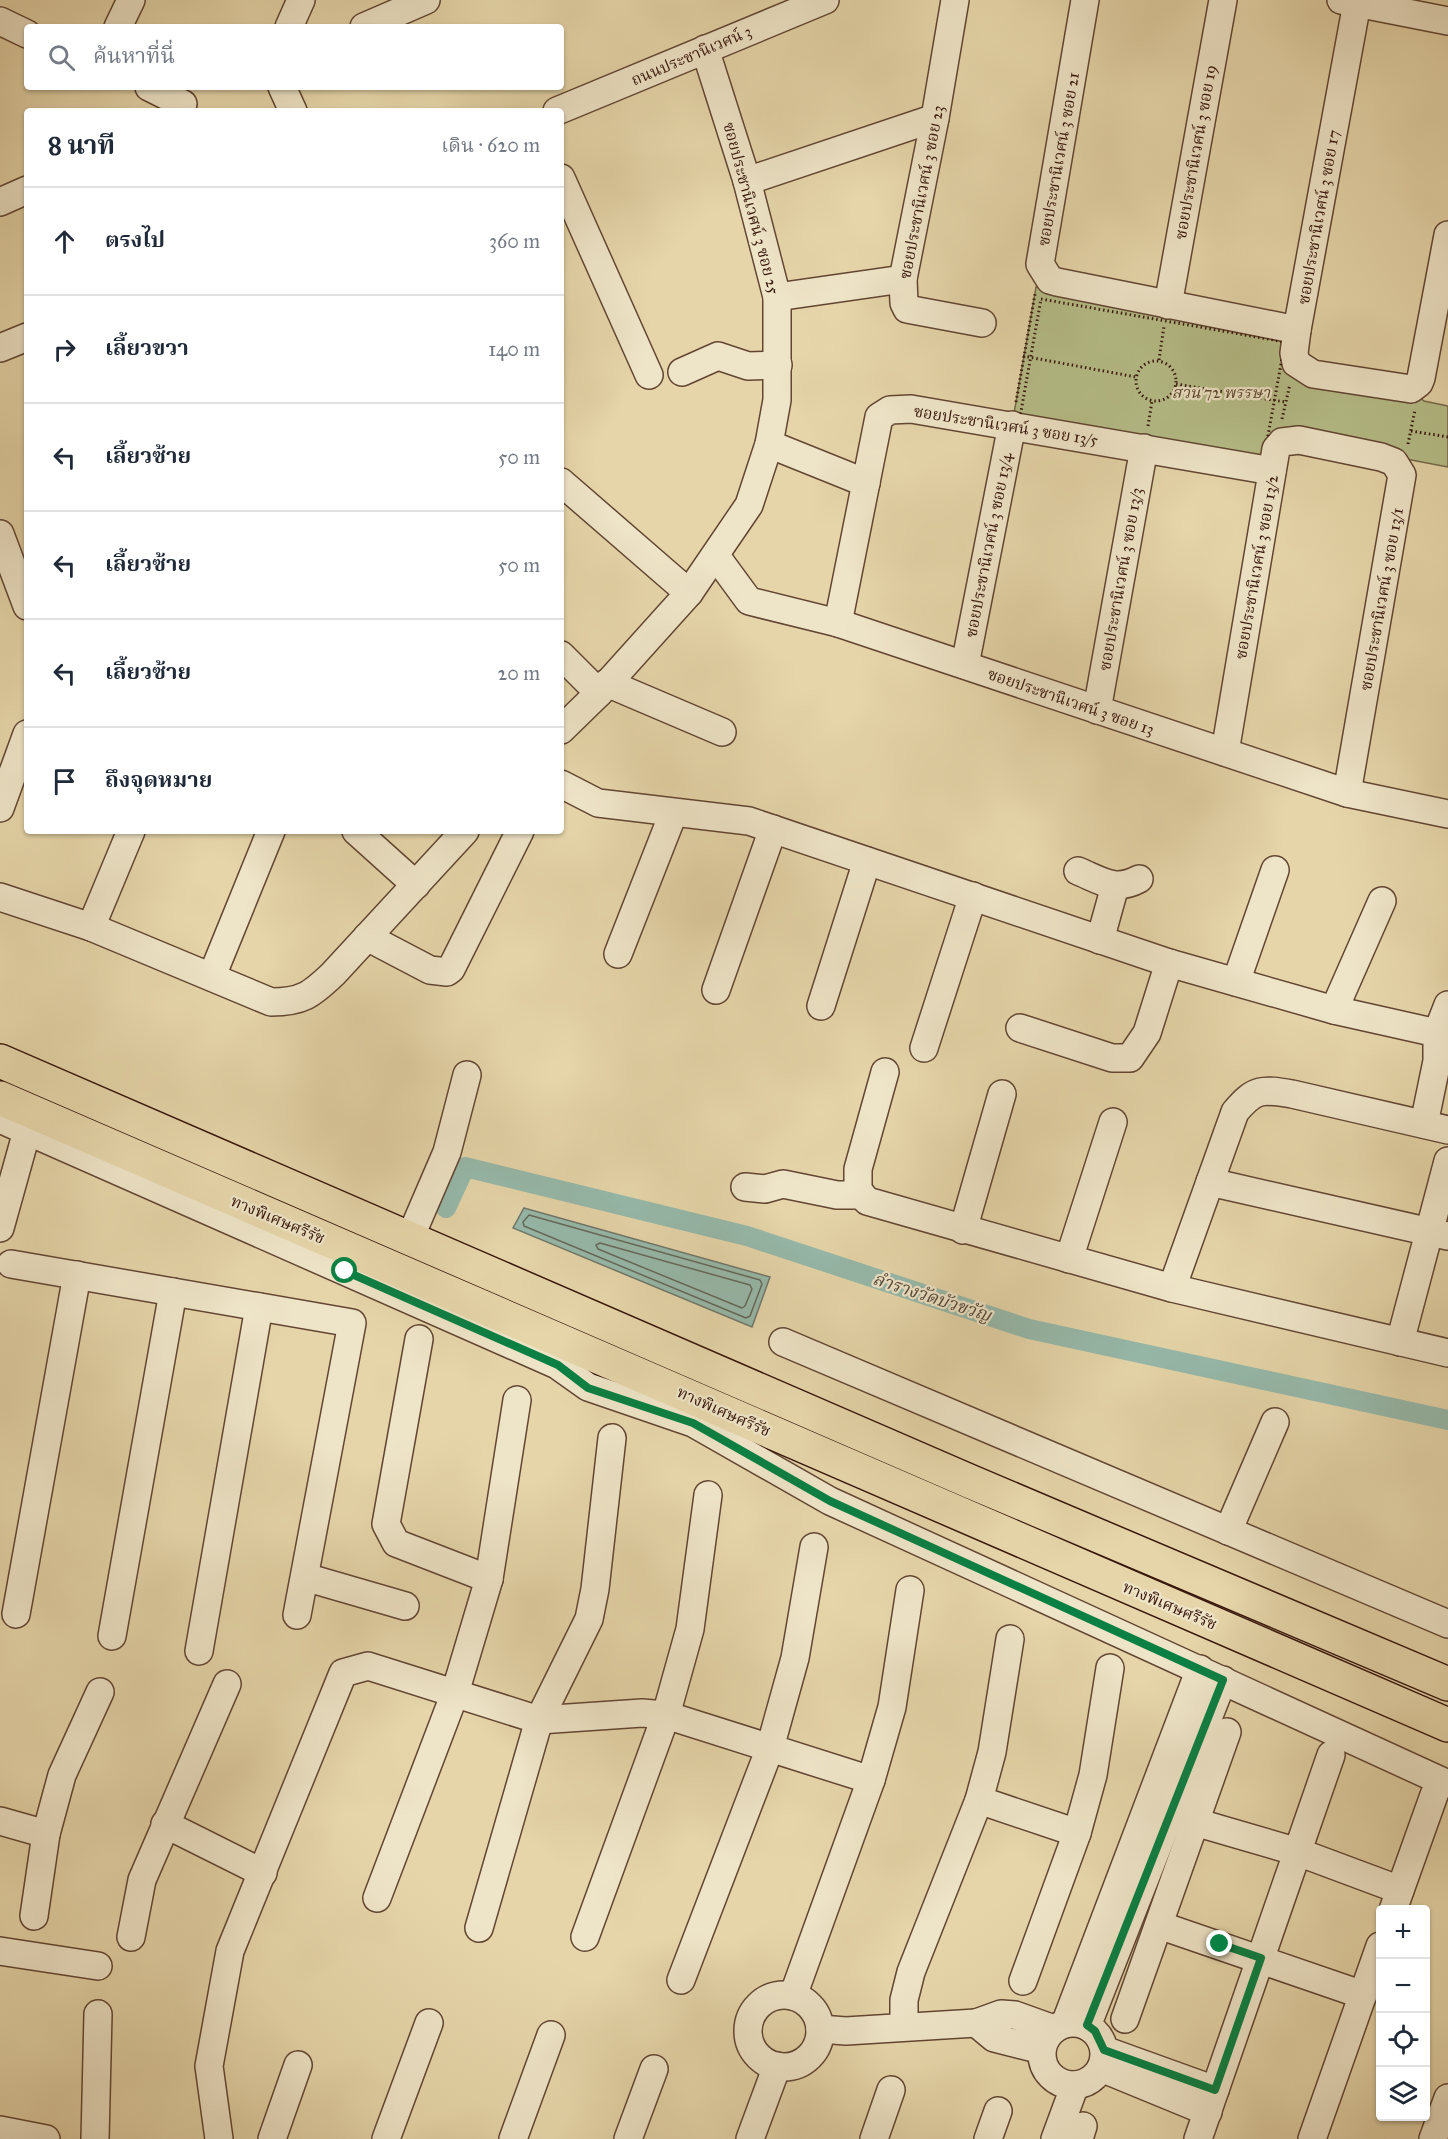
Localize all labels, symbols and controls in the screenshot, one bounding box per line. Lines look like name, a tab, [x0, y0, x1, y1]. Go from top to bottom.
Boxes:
street label: ถนนประชานิเวศน์ 3	[628, 22, 754, 89]
search box	[24, 24, 564, 90]
icon: search	[45, 41, 78, 74]
text: ค้นหาที่นี่	[93, 42, 175, 69]
street label: ซอยประชานิเวศน์ 3 ซอย 19	[1171, 63, 1220, 241]
street label: ซอยประชานิเวศน์ 3 ซอย 21	[1034, 71, 1083, 248]
street label: ซอยประชานิเวศน์ 3 ซอย 23	[895, 104, 948, 280]
street label: ซอยประชานิเวศน์ 3 ซอย 25	[719, 120, 784, 297]
street label: ซอยประชานิเวศน์ 3 ซอย 17	[1294, 128, 1343, 306]
text: 8 นาที	[48, 129, 115, 161]
text: เดิน · 620 m	[441, 133, 540, 157]
icon: ahead	[48, 225, 81, 258]
text: ตรงไป	[105, 226, 165, 253]
text: 360 m	[489, 229, 540, 253]
icon: right	[48, 333, 81, 366]
text: เลี้ยวขวา	[105, 334, 189, 361]
text: 140 m	[488, 337, 540, 361]
park label: สวน 72 พรรษา	[1172, 383, 1271, 402]
street label: ซอยประชานิเวศน์ 3 ซอย 13/5	[912, 402, 1100, 450]
icon: left	[48, 441, 81, 474]
text: เลี้ยวซ้าย	[105, 442, 191, 469]
text: 50 m	[498, 445, 540, 469]
street label: ซอยประชานิเวศน์ 3 ซอย 13/4	[961, 450, 1016, 639]
street label: ซอยประชานิเวศน์ 3 ซอย 13/2	[1231, 473, 1282, 661]
street label: ซอยประชานิเวศน์ 3 ซอย 13/3	[1095, 486, 1146, 672]
street label: ซอยประชานิเวศน์ 3 ซอย 13/1	[1356, 506, 1407, 692]
icon: left	[48, 549, 81, 582]
text: เลี้ยวซ้าย	[105, 550, 191, 577]
text: 50 m	[498, 553, 540, 577]
icon: left	[48, 657, 81, 690]
text: เลี้ยวซ้าย	[105, 658, 191, 685]
text: 20 m	[497, 661, 540, 685]
street label: ซอยประชานิเวศน์ 3 ซอย 13	[985, 664, 1157, 739]
icon: arrive	[48, 765, 81, 798]
text: ถึงจุดหมาย	[105, 766, 212, 793]
street label: ทางพิเศษศรีรัช	[228, 1191, 328, 1248]
route start	[331, 1257, 357, 1283]
water label: ลำรางวัดบัวขวัญ	[870, 1268, 995, 1327]
street label: ทางพิเศษศรีรัช	[674, 1382, 773, 1441]
street label: ทางพิเศษศรีรัช	[1120, 1577, 1220, 1634]
map controls	[1376, 1905, 1430, 2121]
button: +	[1376, 1905, 1430, 1959]
route end	[1206, 1930, 1232, 1956]
button: −	[1376, 1959, 1430, 2013]
button: locate	[1376, 2013, 1430, 2067]
button: layers	[1376, 2067, 1430, 2121]

